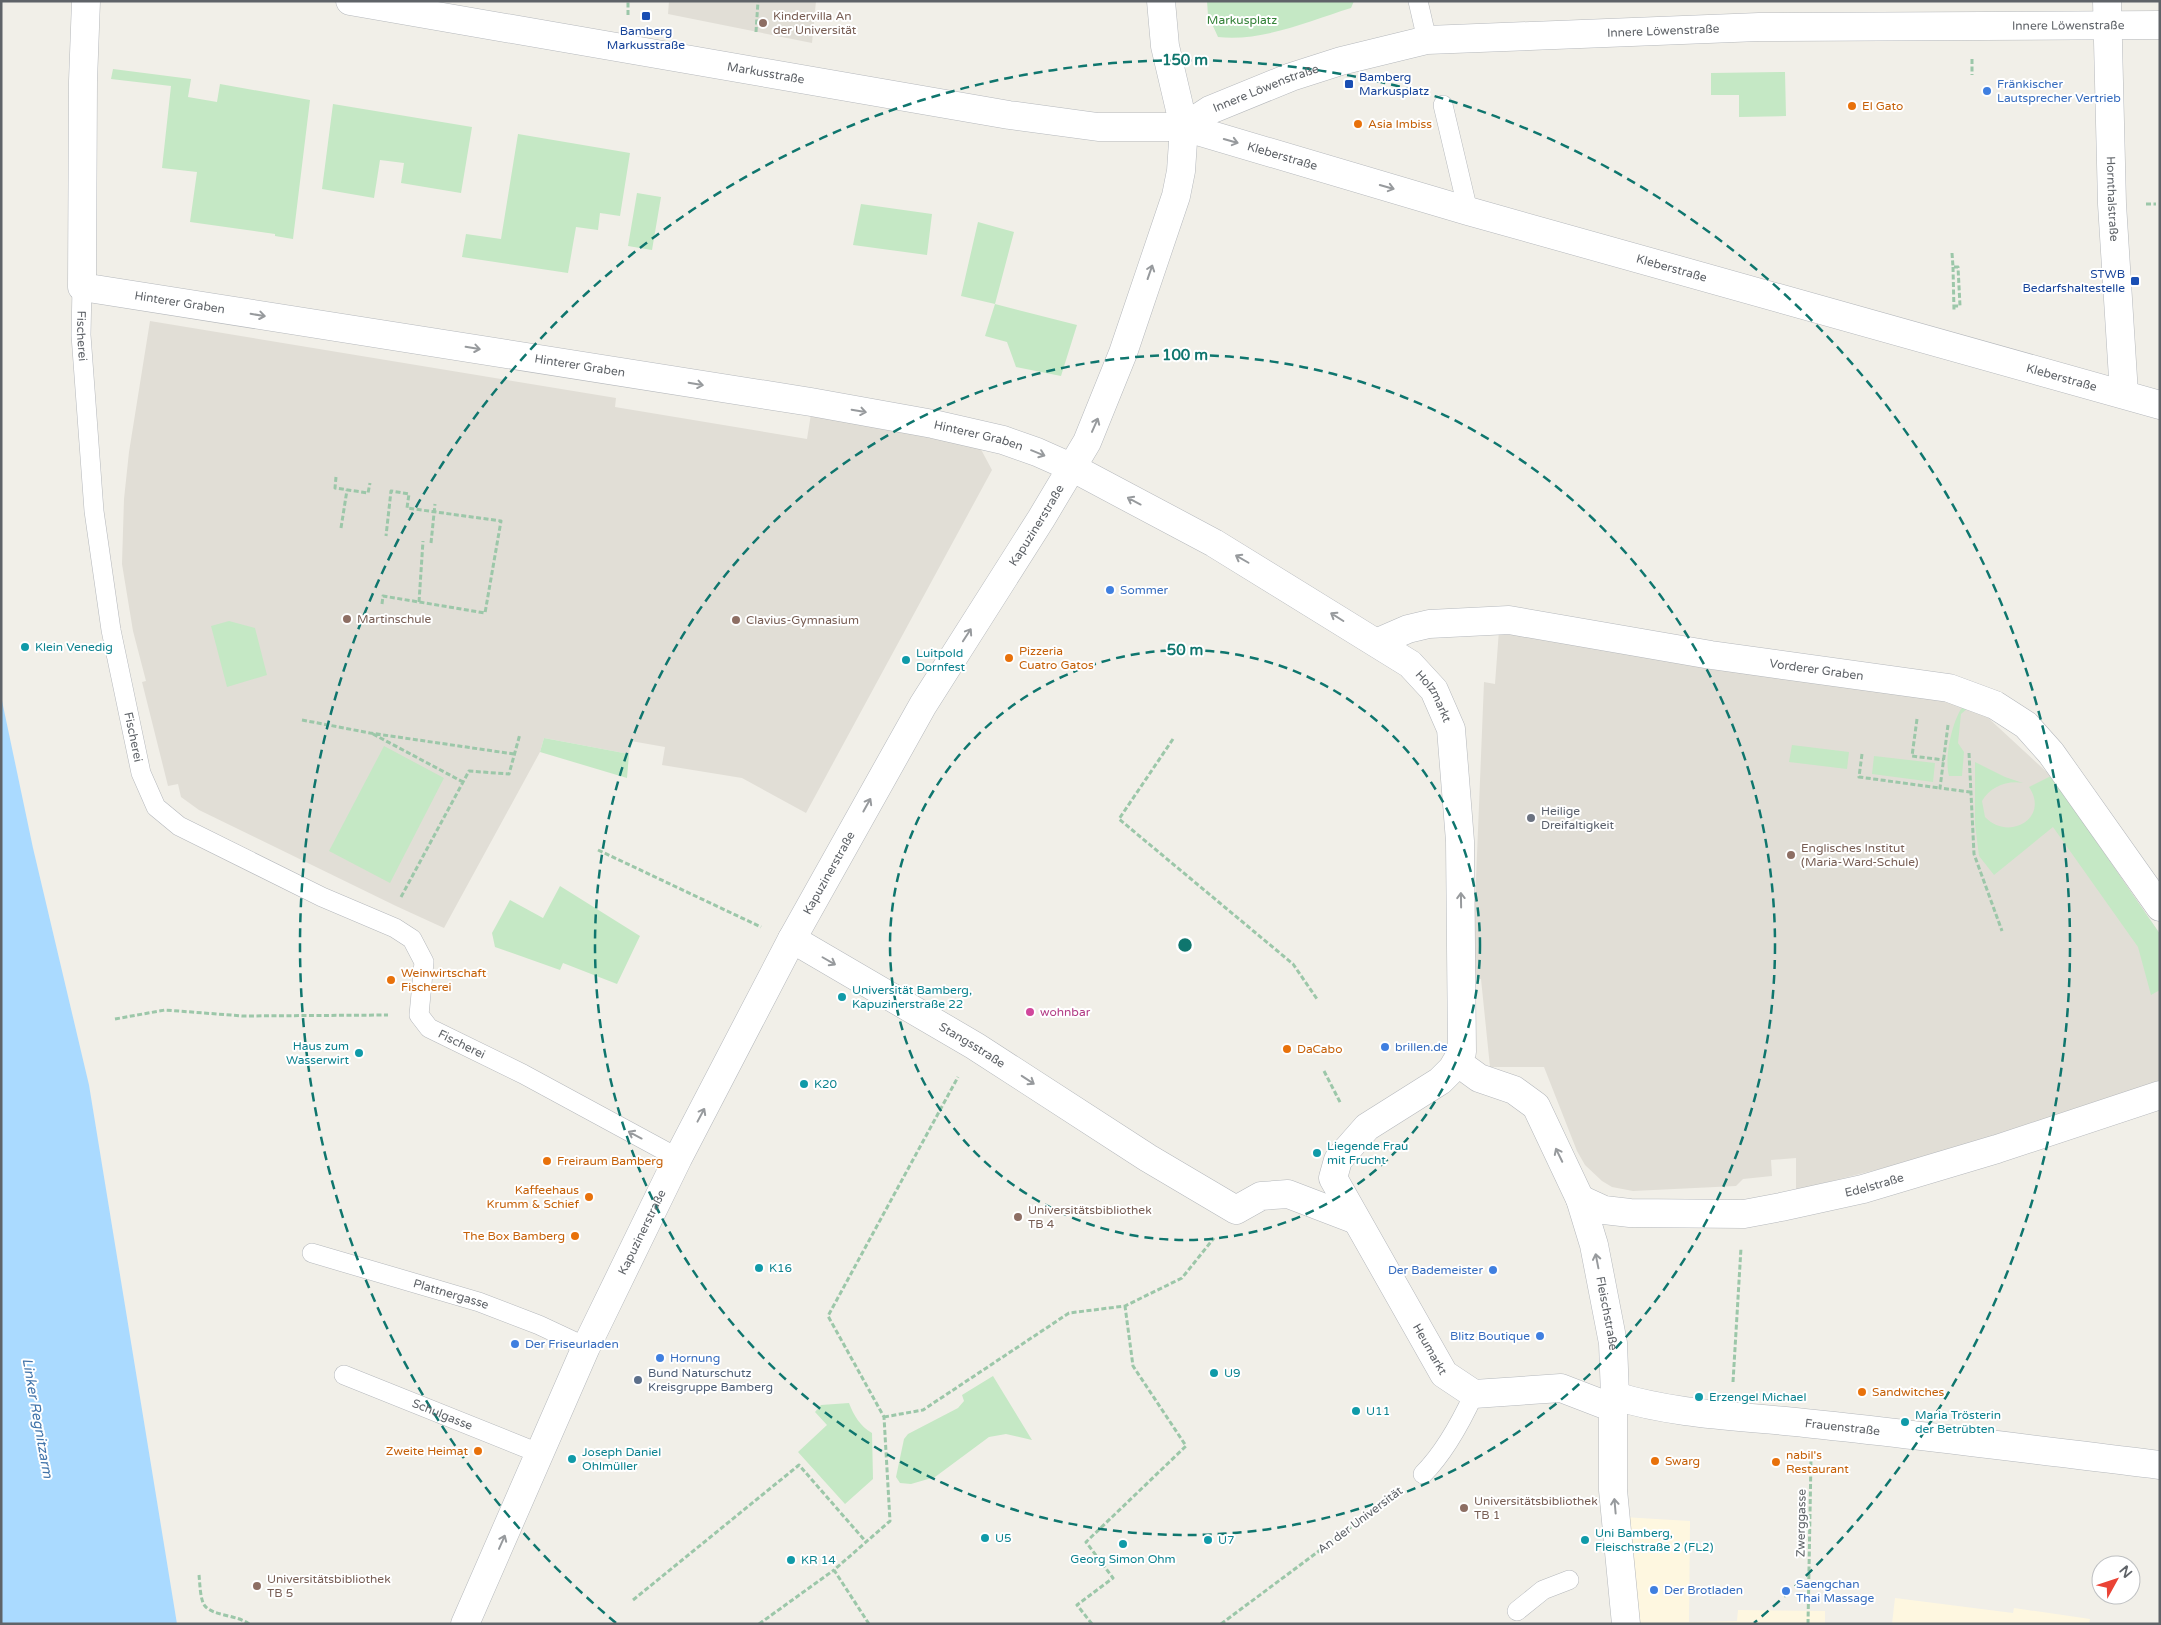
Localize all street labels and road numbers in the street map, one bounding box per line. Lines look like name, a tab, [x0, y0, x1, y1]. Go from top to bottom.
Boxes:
street label: Innere Löwenstraße	[2012, 18, 2125, 33]
street label: Innere Löwenstraße	[1607, 22, 1720, 40]
street label: Markusstraße	[726, 59, 806, 87]
street label: Innere Löwenstraße	[1211, 62, 1321, 115]
street label: Kleberstraße	[1246, 139, 1319, 173]
street label: Hornthalstraße	[2104, 156, 2121, 242]
street label: Kleberstraße	[1635, 252, 1709, 285]
street label: Hinterer Graben	[133, 288, 226, 316]
street label: Fischerei	[74, 311, 90, 362]
street label: Hinterer Graben	[533, 351, 626, 380]
street label: Kleberstraße	[2025, 361, 2099, 394]
street label: Hinterer Graben	[933, 417, 1025, 454]
street label: Kapuzinerstraße	[1006, 482, 1067, 569]
street label: Vorderer Graben	[1769, 656, 1865, 683]
street label: Holzmarkt	[1413, 668, 1454, 725]
street label: Fischerei	[121, 711, 145, 763]
street label: Kapuzinerstraße	[800, 829, 858, 917]
street label: Stangsstraße	[937, 1020, 1008, 1071]
street label: Fischerei	[436, 1027, 488, 1061]
street label: Edelstraße	[1843, 1170, 1906, 1200]
street label: Kapuzinerstraße	[615, 1187, 669, 1277]
street label: Fleischstraße	[1593, 1275, 1620, 1351]
street label: Plattnergasse	[412, 1276, 491, 1312]
street label: Heumarkt	[1410, 1321, 1450, 1378]
street label: Schulgasse	[410, 1396, 475, 1433]
street label: Frauenstraße	[1804, 1416, 1881, 1438]
street label: An der Universität	[1315, 1483, 1406, 1557]
street label: Zwerggasse	[1793, 1488, 1809, 1557]

